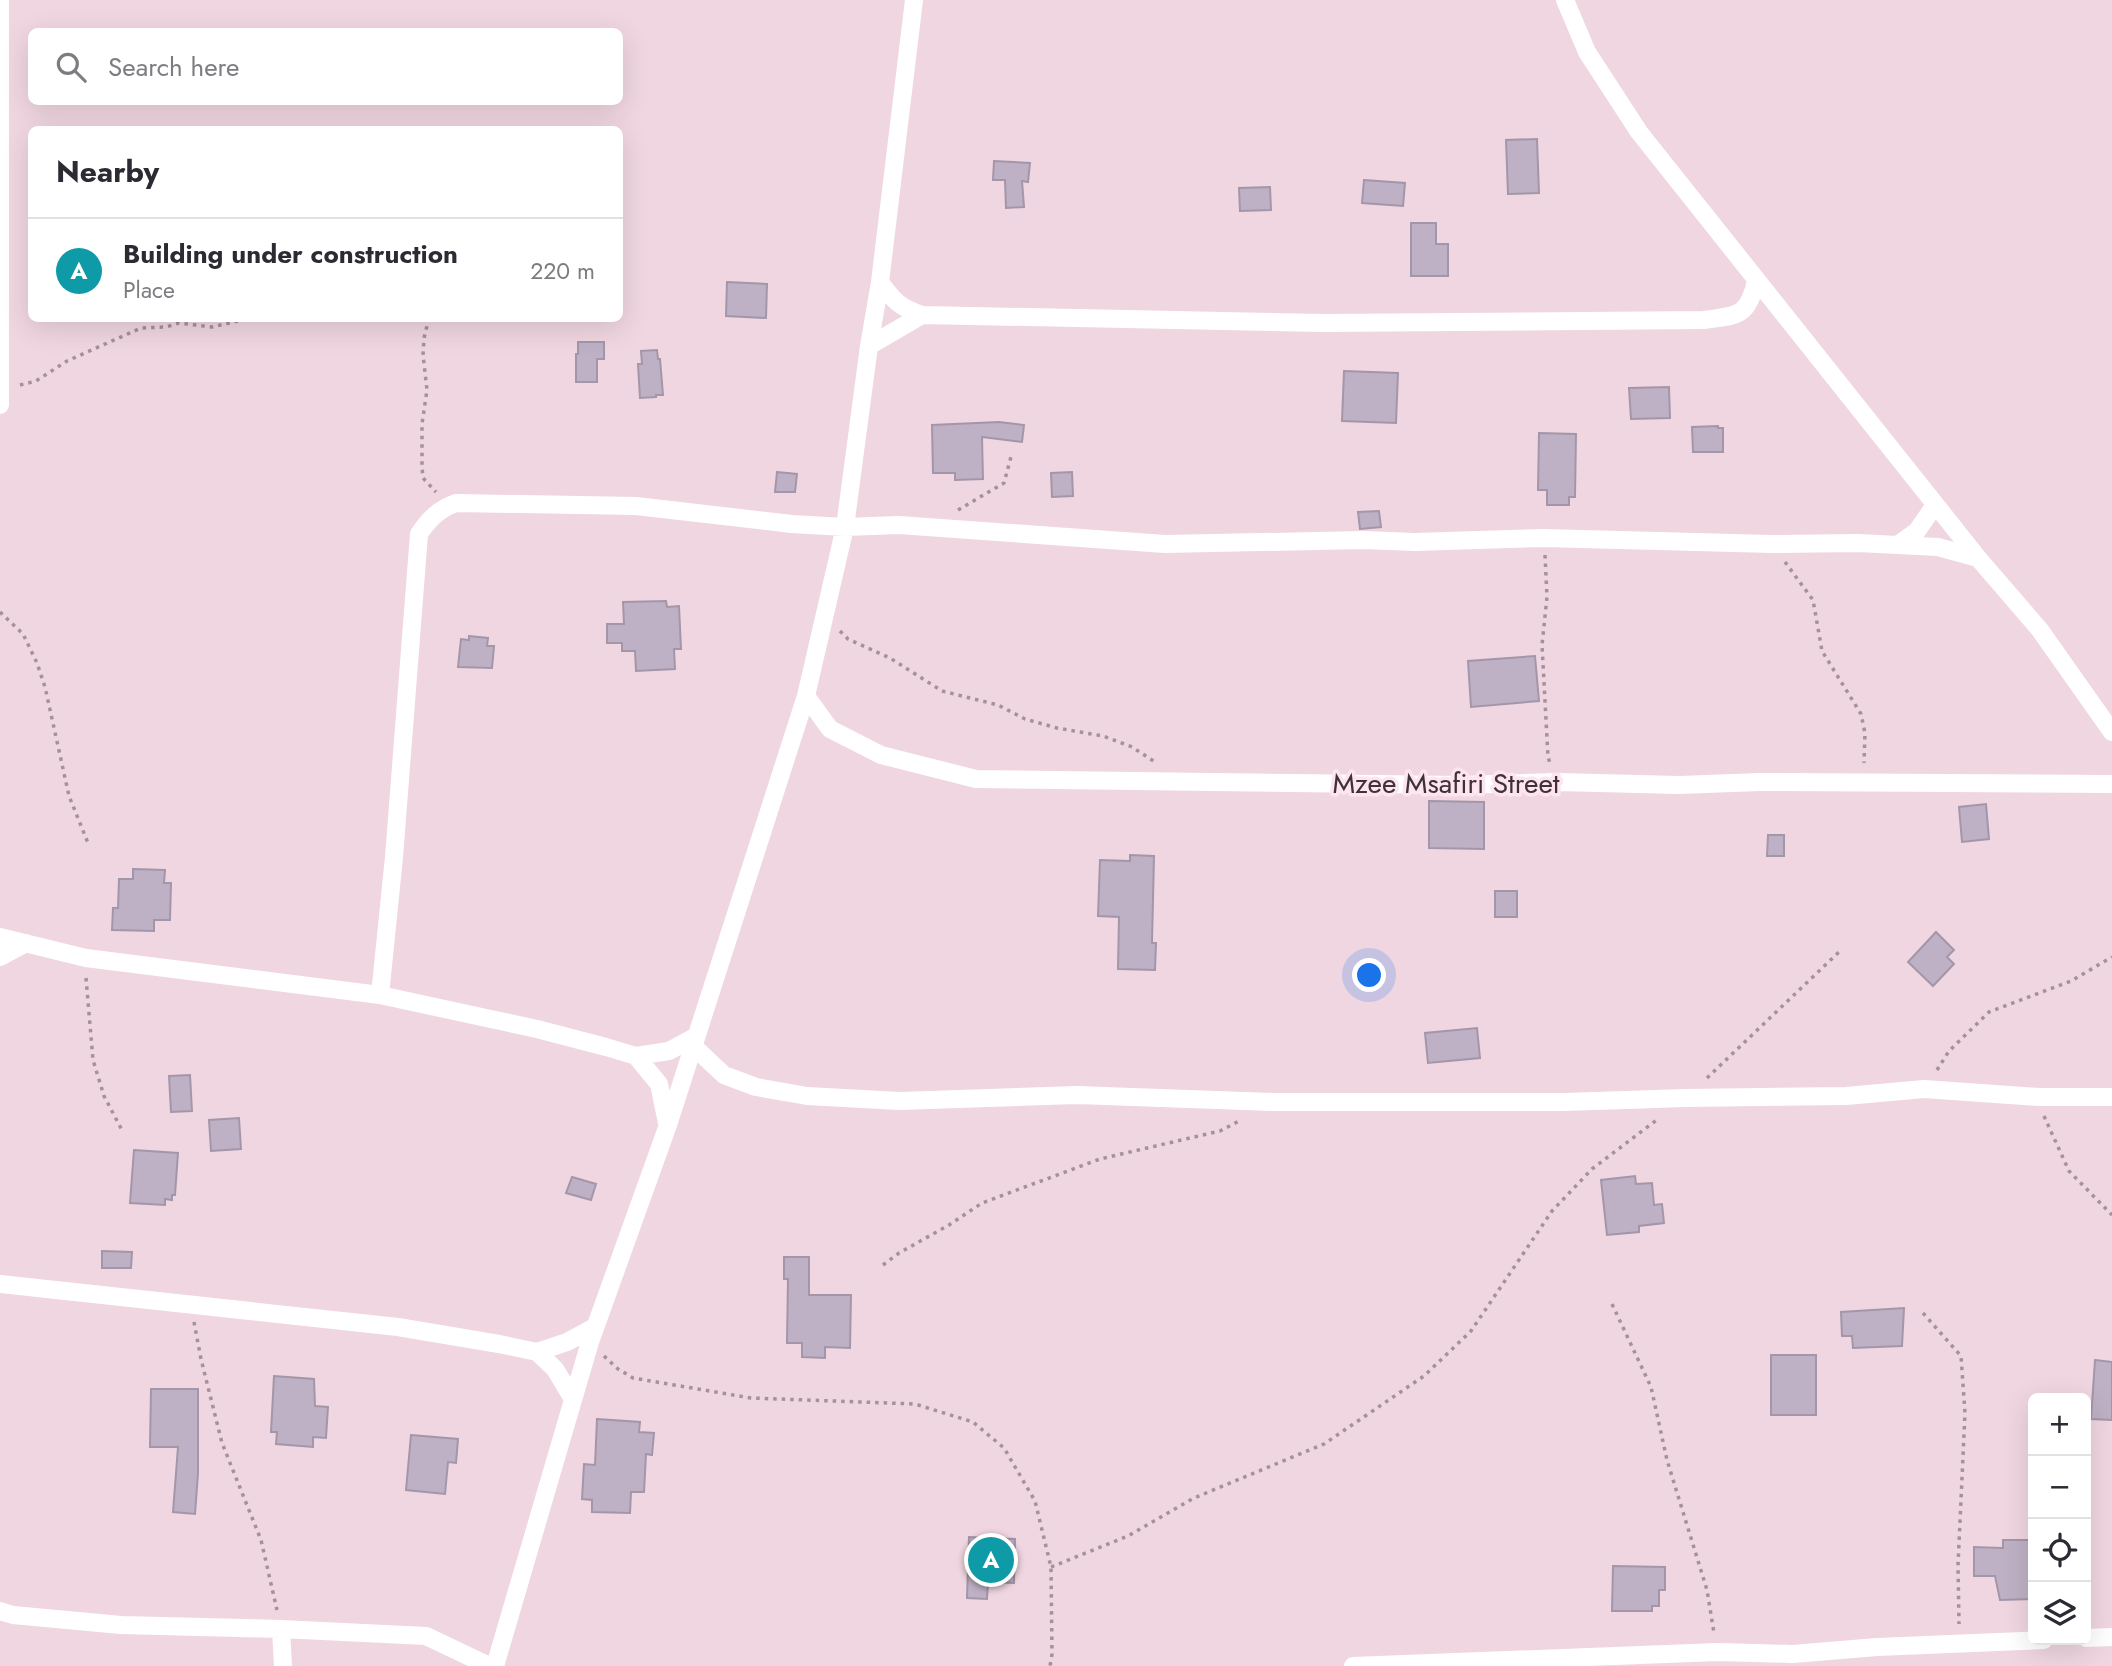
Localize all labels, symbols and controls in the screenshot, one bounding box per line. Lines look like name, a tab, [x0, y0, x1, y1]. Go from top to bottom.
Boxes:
search box	[28, 28, 623, 105]
icon: search	[52, 48, 90, 86]
text: Search here	[108, 48, 240, 86]
text: Nearby	[56, 150, 159, 193]
text: Building under construction	[123, 235, 458, 273]
text: A	[71, 254, 87, 288]
text: 220 m	[530, 254, 595, 288]
text: Place	[123, 273, 175, 307]
street label: Mzee Msafiri Street	[1332, 763, 1560, 804]
your location	[1352, 958, 1386, 992]
map controls	[2028, 1393, 2091, 1645]
button: +	[2028, 1393, 2091, 1456]
button: −	[2028, 1456, 2091, 1519]
button: locate	[2028, 1519, 2091, 1582]
pin: A	[968, 1534, 1014, 1586]
button: layers	[2028, 1582, 2091, 1645]

